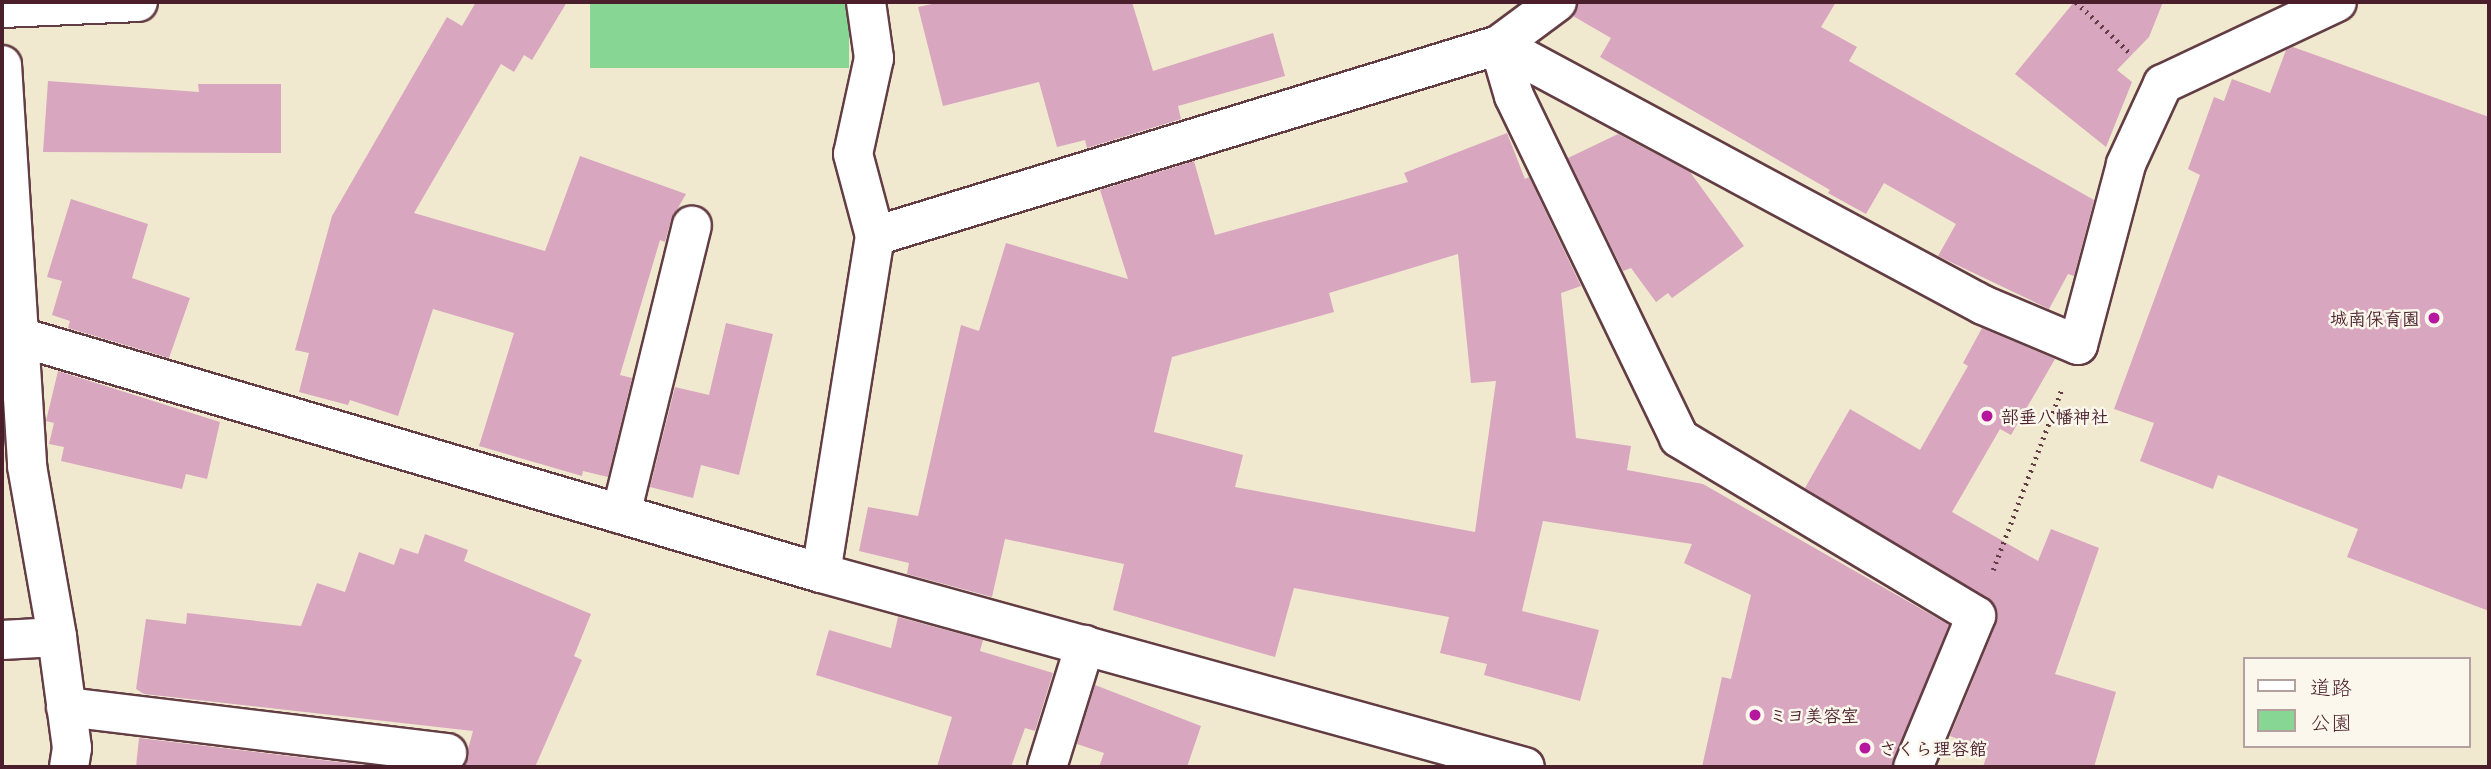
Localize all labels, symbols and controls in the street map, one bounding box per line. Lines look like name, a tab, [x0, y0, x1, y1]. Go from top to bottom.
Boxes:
place label: 城南保育園	[2330, 307, 2420, 329]
marker: 城南保育園	[2426, 310, 2442, 326]
place label: 部垂八幡神社	[2001, 405, 2109, 427]
marker: 部垂八幡神社	[1979, 408, 1995, 424]
legend	[2242, 657, 2470, 748]
text: 道路	[2310, 670, 2352, 702]
place label: ミヨ美容室	[1769, 704, 1859, 726]
text: 公園	[2310, 705, 2352, 737]
marker: ミヨ美容室	[1747, 707, 1763, 723]
place label: さくら理容館	[1879, 737, 1987, 759]
marker: さくら理容館	[1857, 740, 1873, 756]

